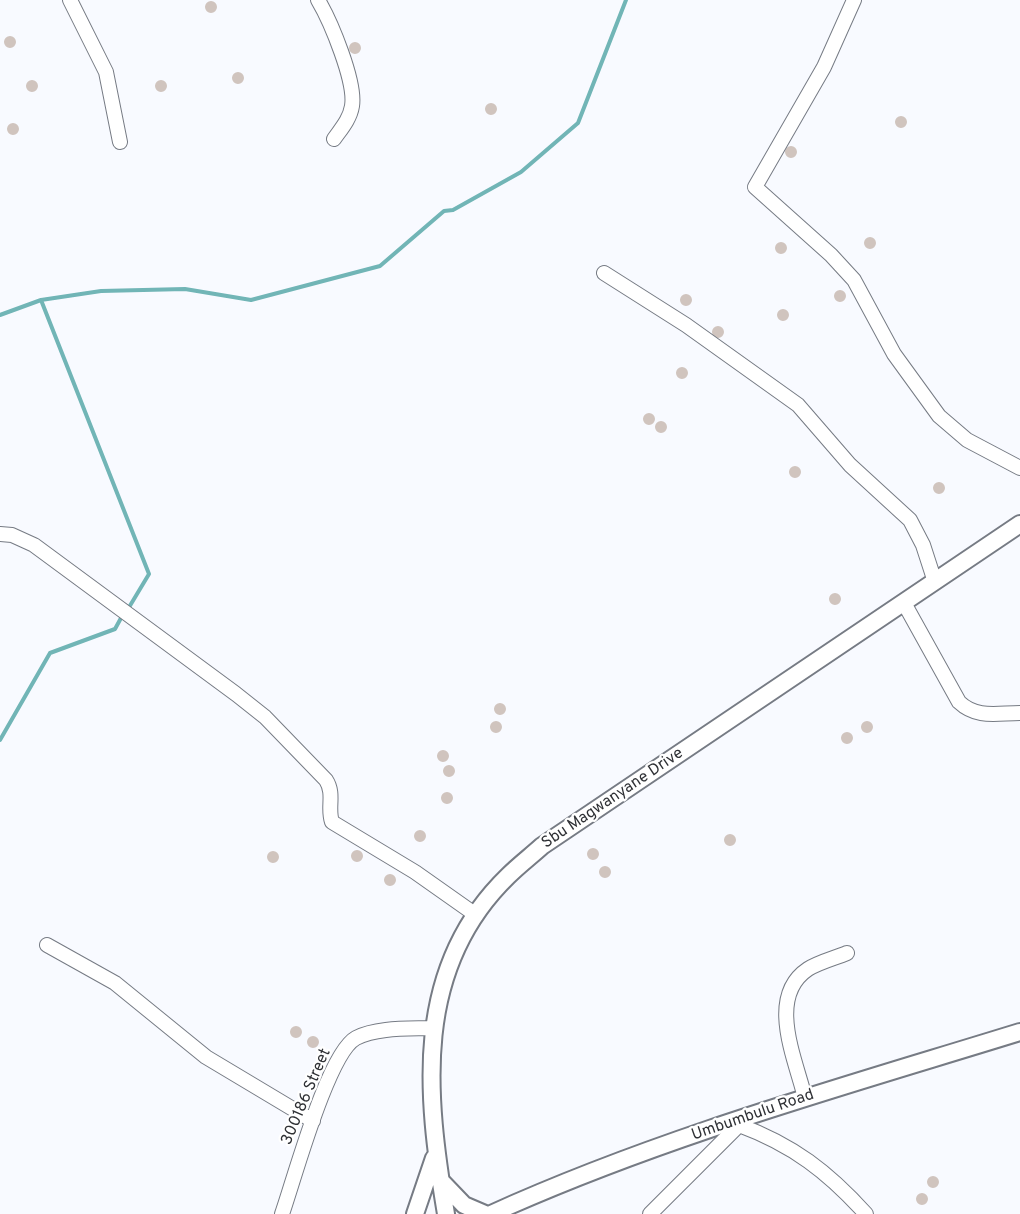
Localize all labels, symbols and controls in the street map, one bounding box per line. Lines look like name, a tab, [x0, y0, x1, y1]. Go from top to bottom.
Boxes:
street label: Sbu Magwanyane Drive	[539, 744, 687, 854]
street label: 300186 Street	[278, 1046, 336, 1148]
street label: Umbumbulu Road	[689, 1086, 817, 1146]

